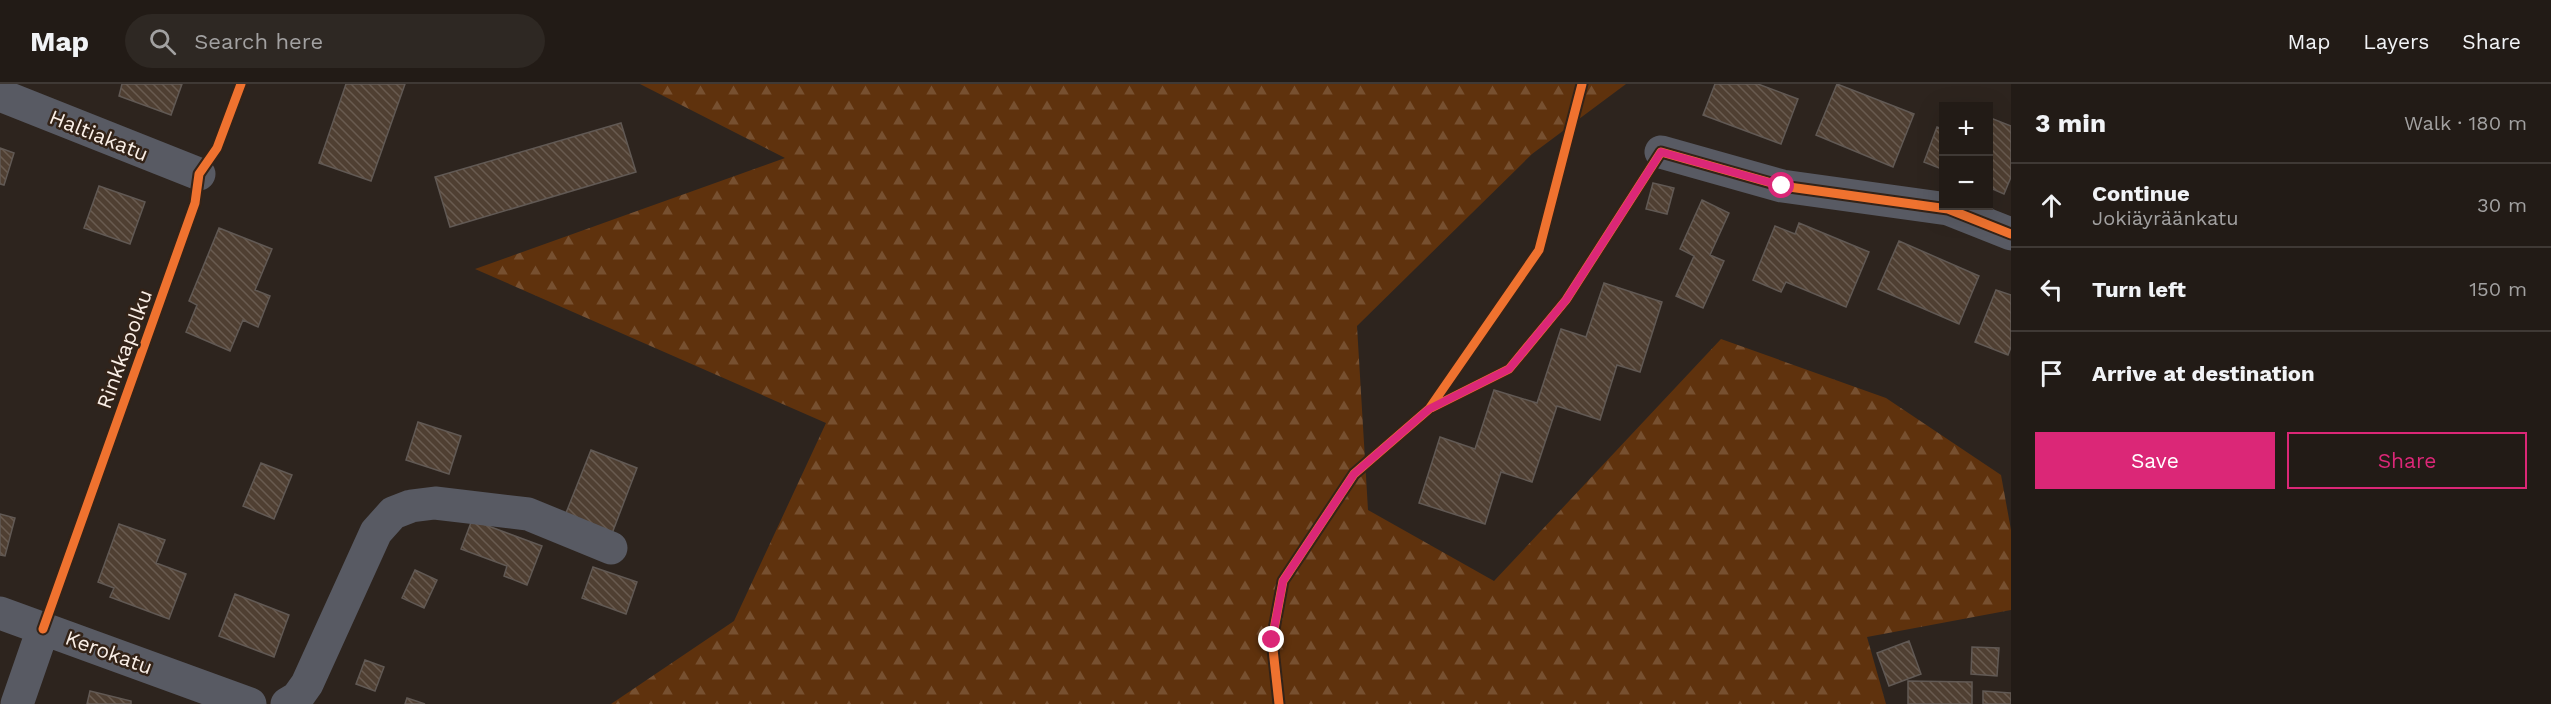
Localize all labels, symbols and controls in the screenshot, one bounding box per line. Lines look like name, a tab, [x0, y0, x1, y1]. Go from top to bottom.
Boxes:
search box	[125, 14, 545, 68]
text: Map	[30, 25, 89, 58]
icon: search	[146, 25, 179, 58]
text: Search here	[194, 29, 323, 54]
text: Map	[2287, 29, 2330, 54]
text: Layers	[2363, 29, 2429, 54]
text: Share	[2462, 29, 2521, 54]
map controls	[1939, 102, 1993, 210]
button: +	[1939, 102, 1993, 156]
street label: Haltiakatu	[46, 104, 152, 166]
text: 3 min	[2035, 108, 2106, 138]
text: Walk · 180 m	[2404, 111, 2527, 135]
button: −	[1939, 156, 1993, 210]
route start	[1768, 172, 1794, 198]
text: Continue	[2092, 181, 2190, 206]
icon: ahead	[2035, 189, 2068, 222]
text: 30 m	[2477, 193, 2527, 217]
text: Jokiäyräänkatu	[2092, 206, 2239, 230]
icon: left	[2035, 273, 2068, 306]
text: Turn left	[2092, 277, 2186, 302]
text: 150 m	[2469, 277, 2527, 301]
street label: Rinkkapolku	[91, 286, 157, 412]
icon: arrive	[2035, 357, 2068, 390]
text: Arrive at destination	[2092, 361, 2315, 386]
button: Save	[2035, 432, 2275, 489]
button: Share	[2287, 432, 2527, 489]
street label: Kerokatu	[62, 625, 156, 679]
route end	[1258, 626, 1284, 652]

